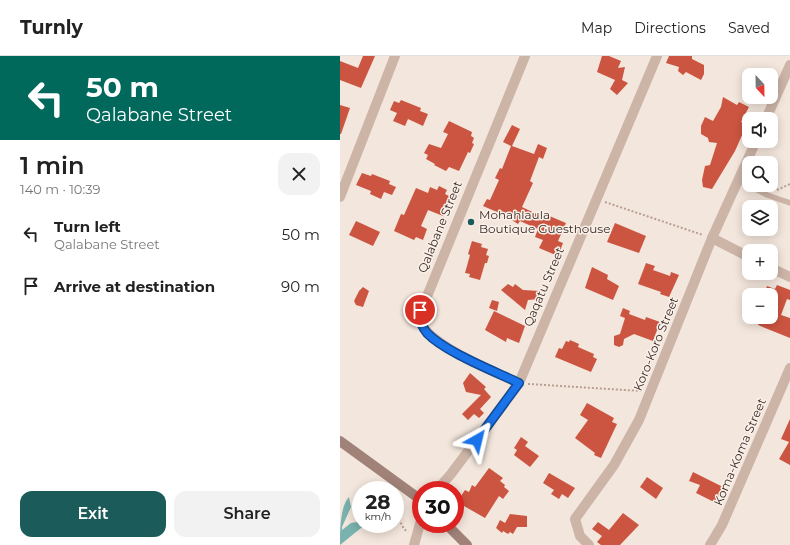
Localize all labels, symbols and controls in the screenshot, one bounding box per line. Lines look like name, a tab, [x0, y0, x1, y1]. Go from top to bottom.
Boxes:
text: Turnly	[20, 16, 83, 39]
text: Map	[581, 19, 612, 37]
text: Directions	[634, 19, 706, 37]
text: Saved	[728, 19, 770, 37]
north arrow	[742, 68, 778, 104]
map controls	[742, 68, 778, 324]
text: 50 m	[86, 70, 159, 104]
icon: left	[20, 72, 72, 124]
text: Qalabane Street	[86, 104, 232, 126]
button: sound	[742, 112, 778, 148]
text: 1 min	[20, 151, 84, 180]
button: close	[278, 153, 320, 195]
button: search	[742, 156, 778, 192]
street label: Qalabane Street	[414, 179, 465, 275]
text: 140 m · 10:39	[20, 181, 100, 197]
button: layers	[742, 200, 778, 236]
place label: Mohahlaula Boutique Guesthouse	[479, 207, 610, 236]
text: Turn left	[54, 217, 121, 236]
marker: Mohahlaula Boutique Guesthouse	[466, 217, 476, 227]
icon: left	[20, 223, 42, 245]
text: 50 m	[282, 225, 320, 244]
text: Qalabane Street	[54, 236, 160, 252]
button: +	[742, 244, 778, 280]
street label: Qaqatu Street	[520, 245, 567, 329]
icon: arrive	[20, 275, 42, 297]
text: Arrive at destination	[54, 277, 215, 296]
text: 90 m	[281, 277, 320, 296]
button: −	[742, 288, 778, 324]
pin	[403, 293, 437, 327]
street label: Koro-Koro Street	[630, 295, 681, 393]
icon: arrive	[409, 299, 431, 321]
street label: Koma-Koma Street	[710, 396, 769, 508]
position arrow	[456, 419, 498, 461]
speed limit sign: 30	[412, 481, 464, 533]
text: 28	[366, 490, 391, 514]
button: Exit	[20, 491, 166, 537]
button: Share	[174, 491, 320, 537]
text: km/h	[365, 510, 391, 523]

